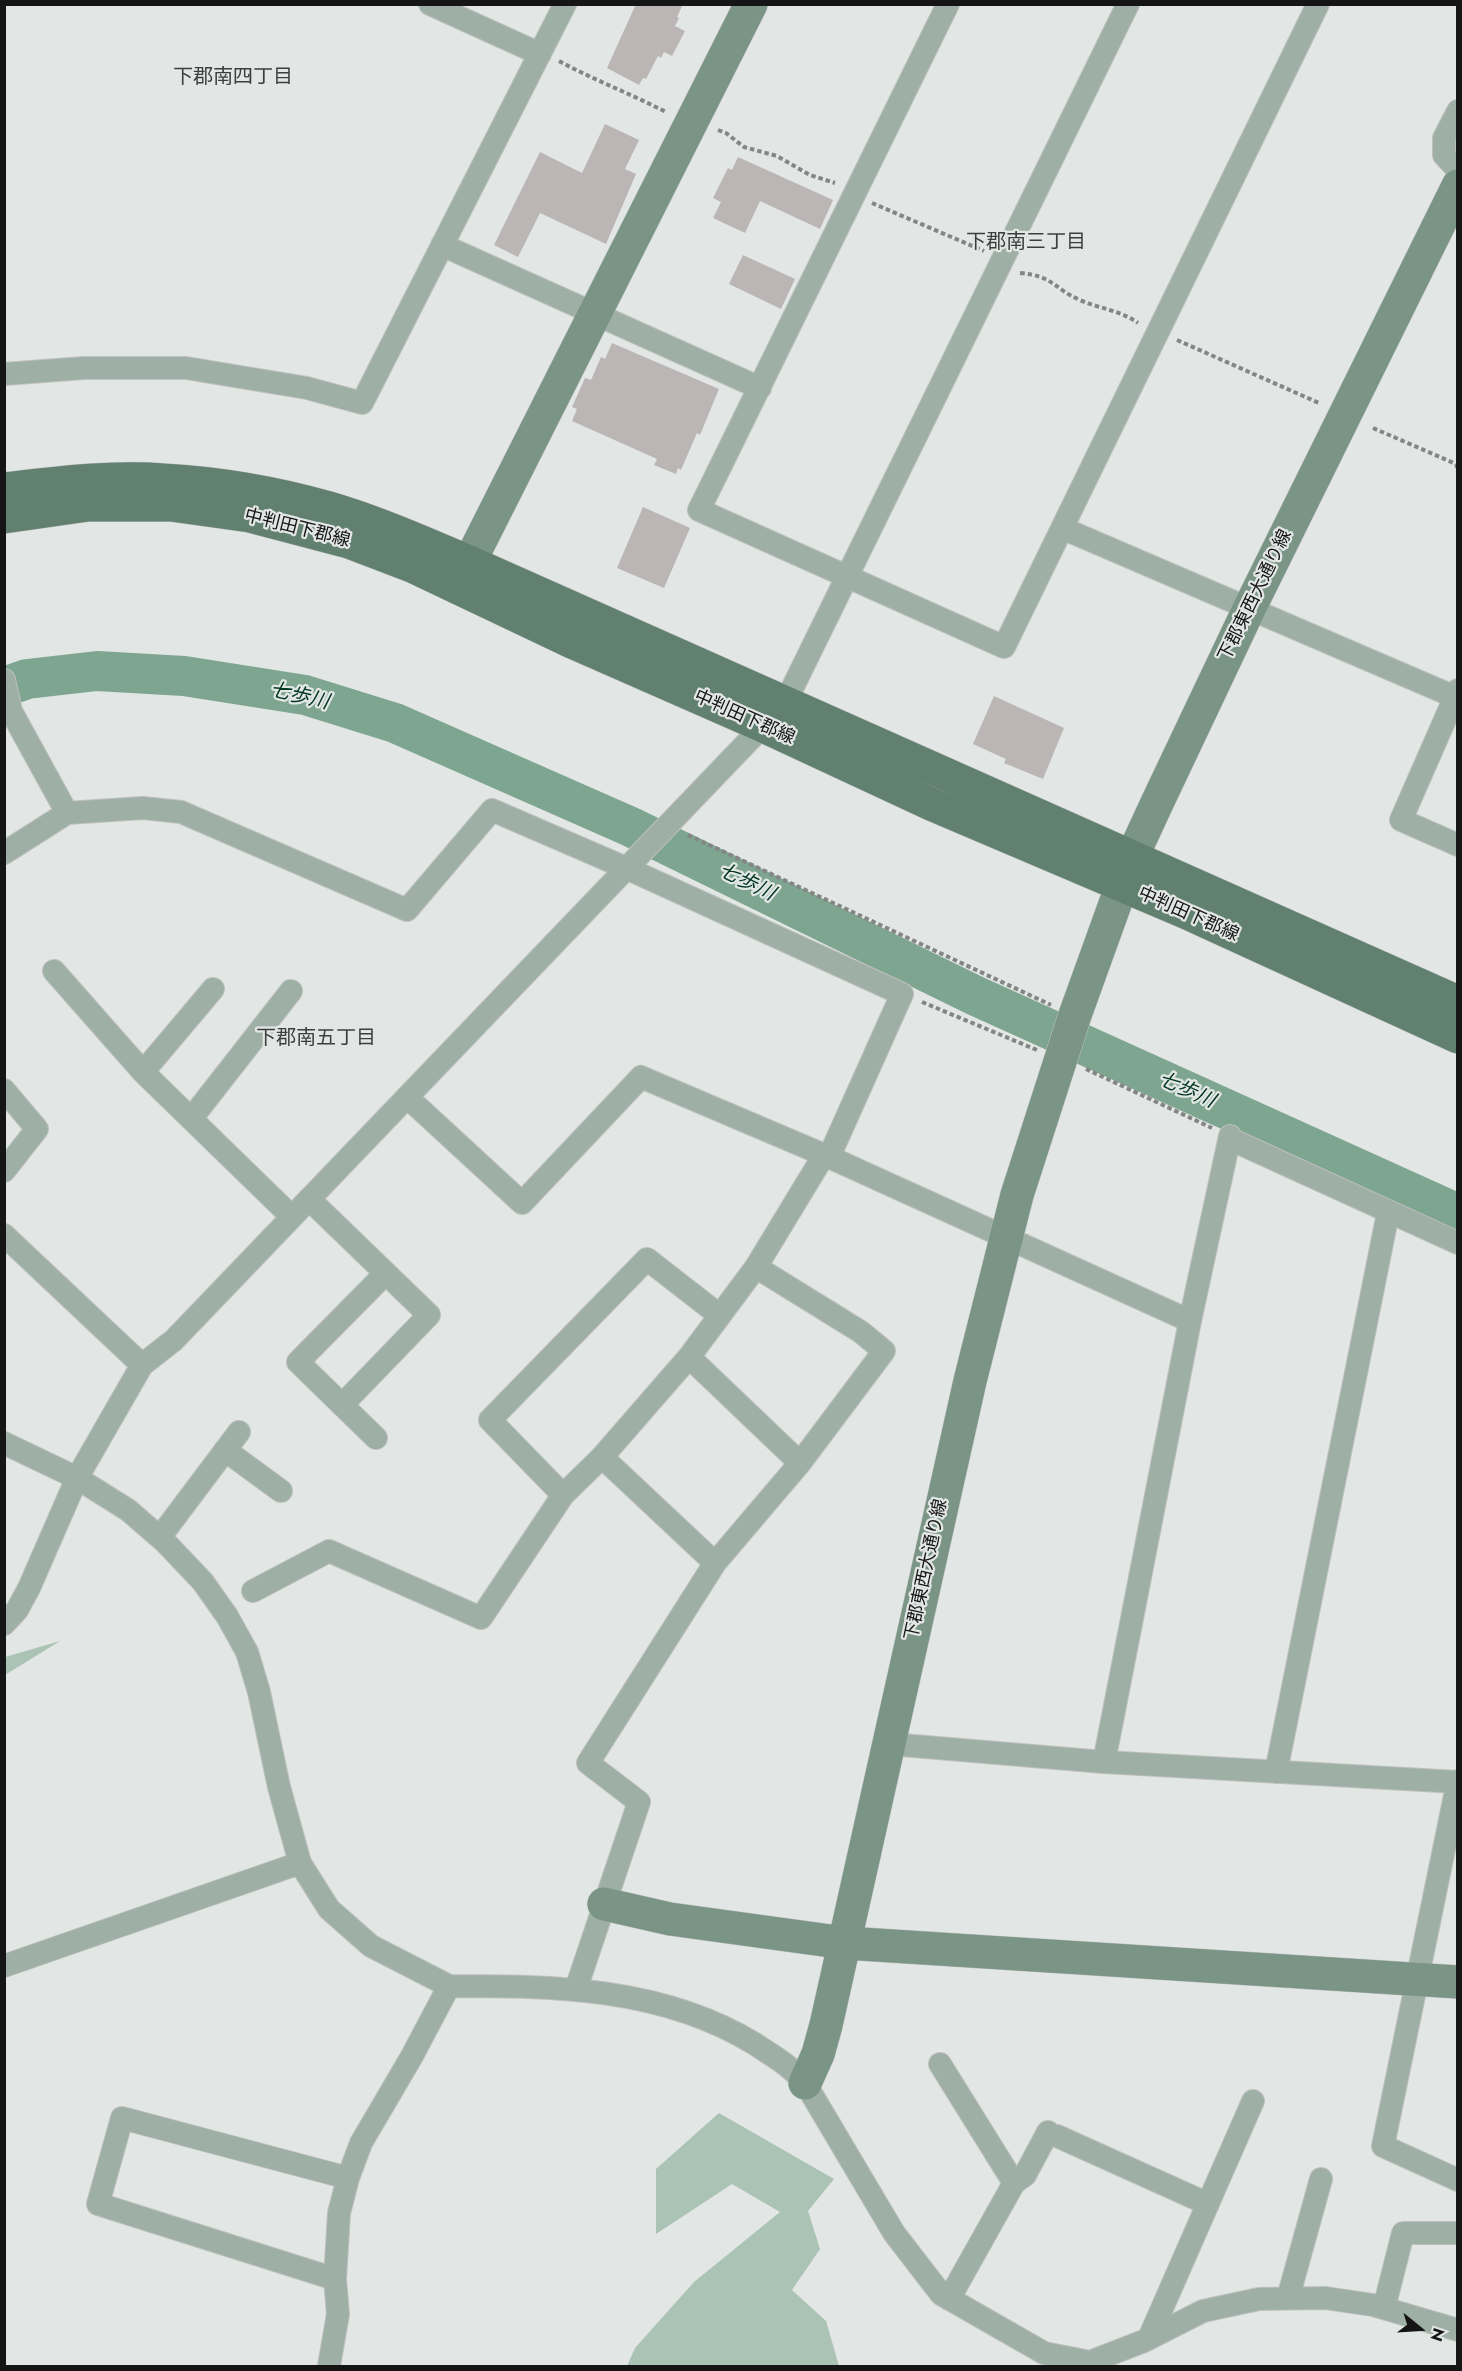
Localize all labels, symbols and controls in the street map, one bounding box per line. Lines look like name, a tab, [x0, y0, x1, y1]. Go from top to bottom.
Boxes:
district label: 下郡南四丁目	[173, 66, 293, 90]
district label: 下郡南三丁目	[966, 231, 1086, 255]
street label: 中判田下郡線	[242, 505, 352, 553]
street label: 下郡東西大通り線	[1215, 527, 1297, 665]
water label: 七歩川	[267, 679, 331, 715]
street label: 中判田下郡線	[690, 686, 798, 750]
water label: 七歩川	[714, 859, 778, 907]
street label: 中判田下郡線	[1134, 883, 1242, 947]
district label: 下郡南五丁目	[256, 1027, 376, 1051]
water label: 七歩川	[1154, 1068, 1218, 1114]
street label: 下郡東西大通り線	[901, 1497, 953, 1643]
north arrow	[1390, 2299, 1450, 2359]
text: N	[1425, 2325, 1450, 2344]

